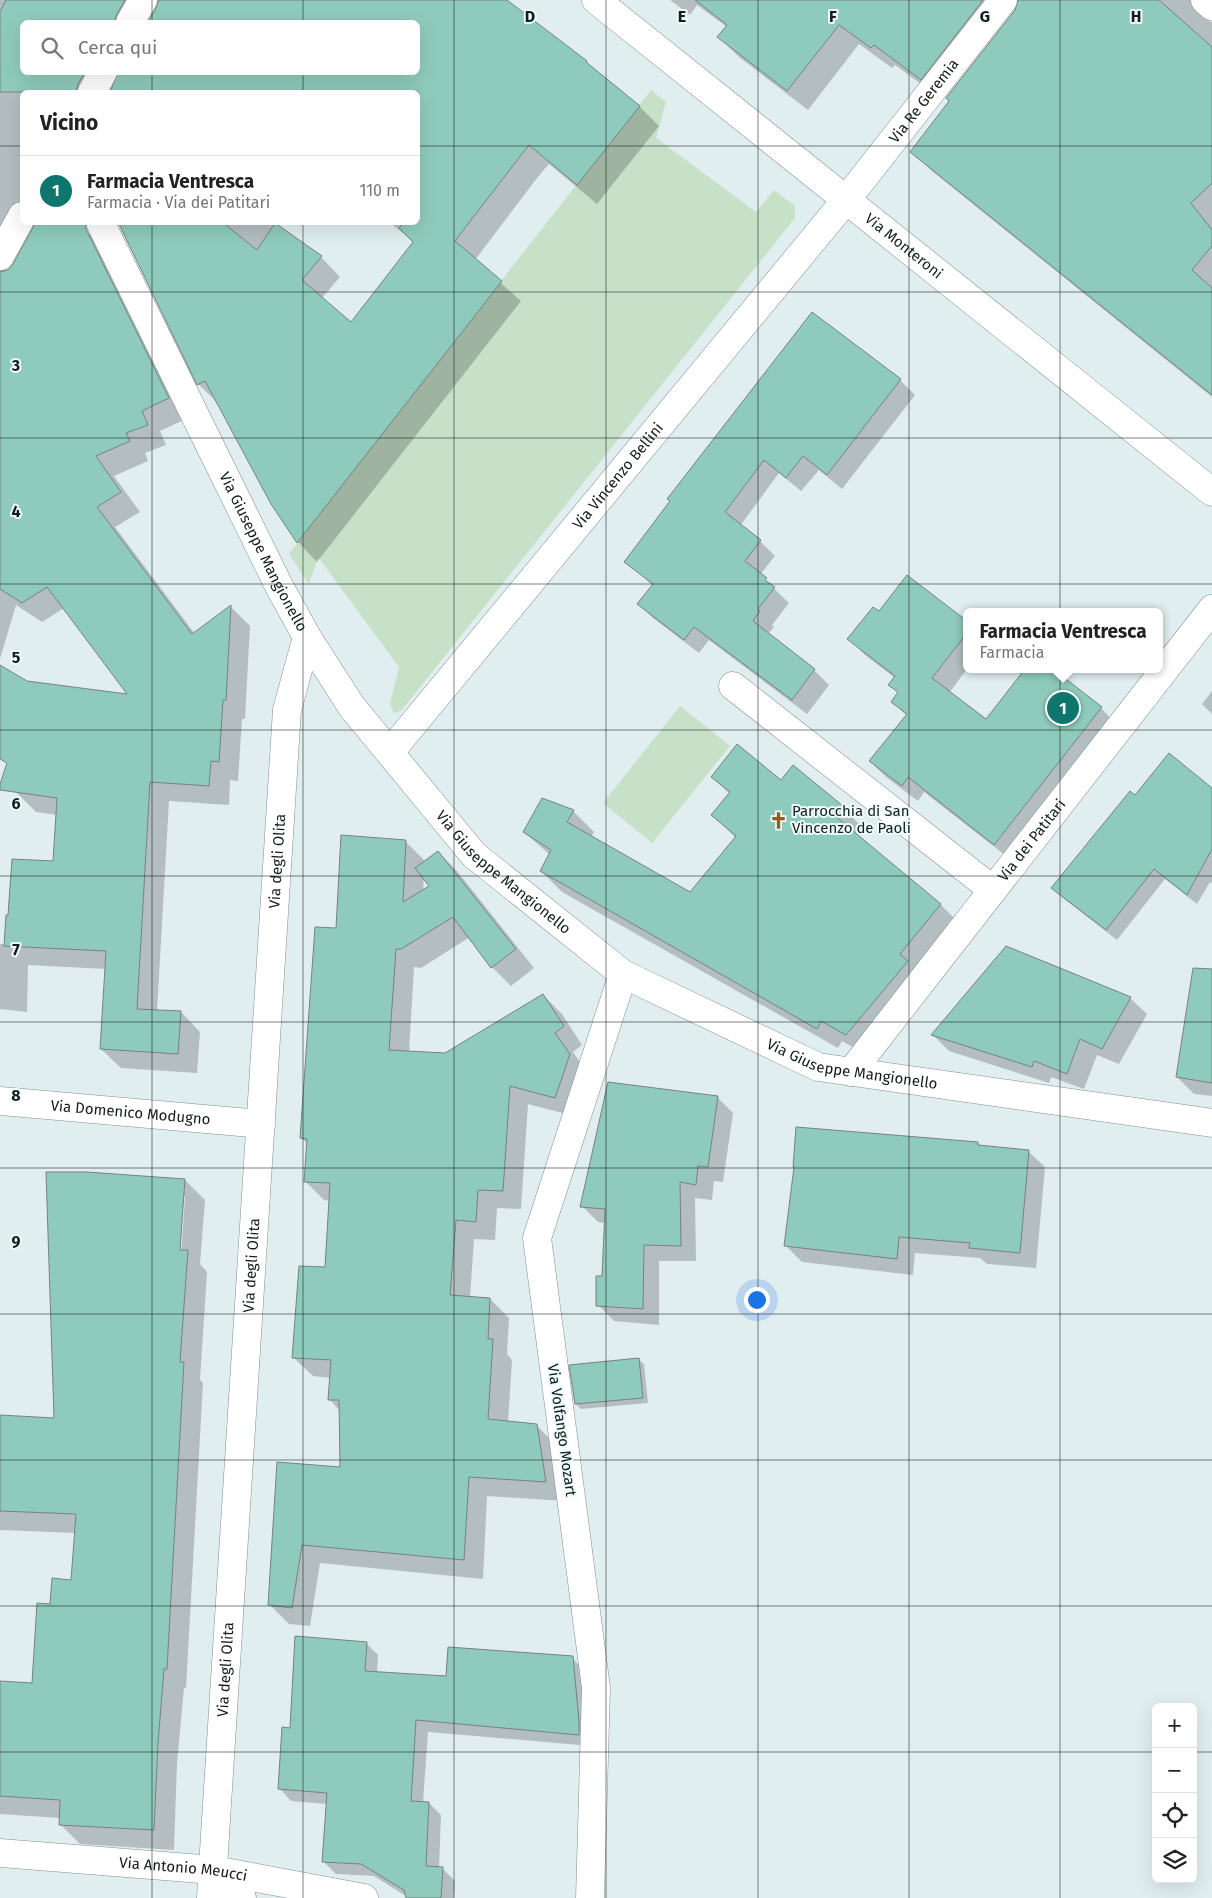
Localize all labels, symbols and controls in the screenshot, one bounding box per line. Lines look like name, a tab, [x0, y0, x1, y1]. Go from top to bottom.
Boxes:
text: D	[525, 7, 535, 26]
text: E	[678, 7, 686, 26]
text: F	[829, 7, 837, 26]
text: G	[980, 7, 990, 26]
text: H	[1131, 7, 1141, 26]
search box	[20, 20, 420, 75]
icon: search	[38, 34, 66, 62]
text: Cerca qui	[78, 36, 157, 59]
street label: Via Re Geremia	[885, 55, 962, 147]
text: Vicino	[40, 110, 98, 136]
text: Farmacia Ventresca	[87, 170, 254, 193]
text: 1	[52, 181, 60, 200]
text: 110 m	[359, 181, 400, 200]
text: Farmacia · Via dei Patitari	[87, 193, 270, 212]
street label: Via Monteroni	[861, 209, 946, 282]
text: 3	[11, 356, 20, 375]
street label: Via Vincenzo Bellini	[569, 419, 667, 533]
street label: Via Giuseppe Mangionello	[215, 469, 311, 635]
text: 4	[11, 502, 21, 521]
popup	[963, 608, 1163, 673]
text: Farmacia Ventresca	[979, 620, 1147, 643]
text: Farmacia	[979, 643, 1044, 662]
text: 5	[12, 648, 21, 667]
pin: 1	[1047, 689, 1079, 727]
text: 6	[11, 794, 21, 813]
street label: Via dei Patitari	[994, 795, 1069, 885]
place label: Parrocchia di San Vincenzo de Paoli	[792, 802, 911, 837]
street label: Via Giuseppe Mangionello	[432, 807, 574, 938]
church icon: Parrocchia di San Vincenzo de Paoli	[768, 810, 788, 830]
street label: Via degli Olita	[265, 813, 289, 909]
text: 7	[12, 940, 20, 959]
street label: Via Giuseppe Mangionello	[764, 1035, 939, 1093]
text: 8	[11, 1086, 21, 1105]
street label: Via Domenico Modugno	[50, 1096, 211, 1129]
street label: Via degli Olita	[239, 1217, 263, 1313]
text: 9	[12, 1232, 21, 1251]
your location	[744, 1287, 770, 1313]
street label: Via Volfango Mozart	[544, 1363, 580, 1498]
street label: Via degli Olita	[214, 1622, 238, 1717]
map controls	[1152, 1703, 1197, 1883]
button: +	[1152, 1703, 1197, 1748]
button: −	[1152, 1748, 1197, 1793]
button: locate	[1152, 1793, 1197, 1838]
button: layers	[1152, 1838, 1197, 1883]
street label: Via Antonio Meucci	[119, 1854, 249, 1885]

